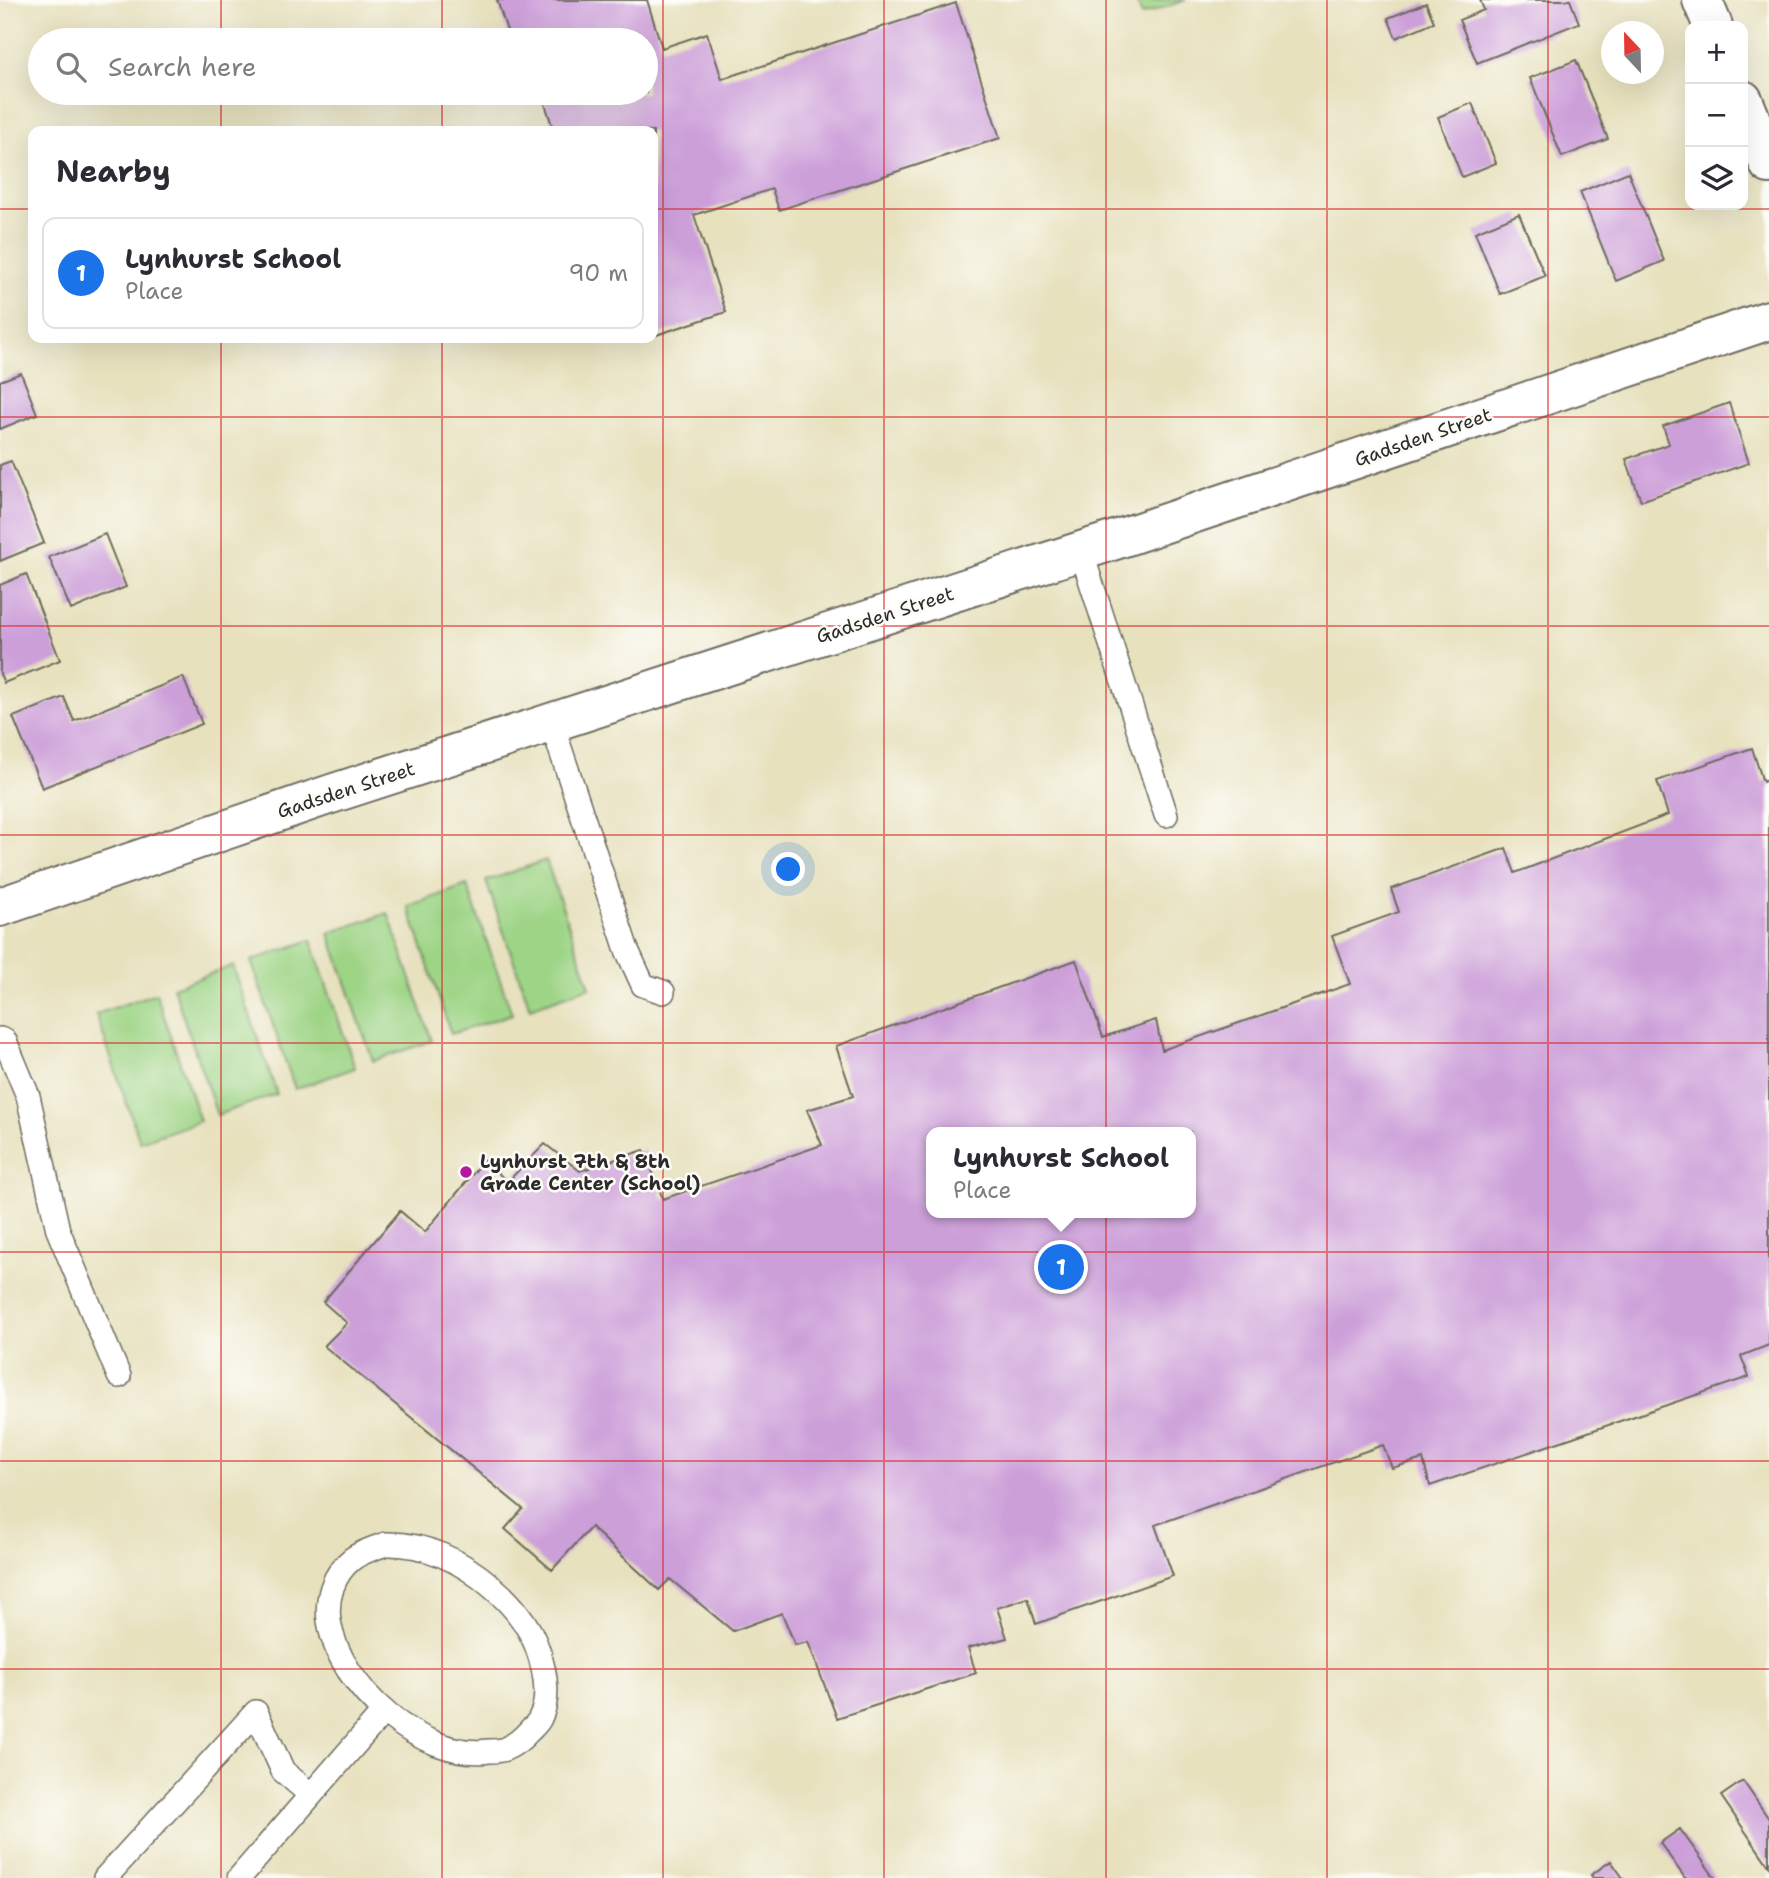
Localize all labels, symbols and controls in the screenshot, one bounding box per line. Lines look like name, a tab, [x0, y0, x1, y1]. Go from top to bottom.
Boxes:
north arrow	[1601, 21, 1664, 84]
map controls	[1685, 21, 1748, 210]
button: +	[1685, 21, 1748, 84]
search box	[28, 28, 658, 105]
icon: search	[52, 48, 90, 86]
text: Search here	[108, 49, 257, 84]
button: −	[1685, 84, 1748, 147]
button: layers	[1685, 147, 1748, 210]
text: Nearby	[56, 151, 171, 192]
text: Lynhurst School	[125, 241, 341, 276]
text: 1	[76, 258, 86, 288]
text: 90 m	[568, 258, 628, 288]
text: Place	[125, 276, 184, 306]
street label: Gadsden Street	[1351, 402, 1495, 472]
street label: Gadsden Street	[813, 581, 957, 649]
street label: Gadsden Street	[274, 756, 418, 824]
your location	[771, 852, 805, 886]
popup	[926, 1127, 1196, 1218]
text: Lynhurst School	[953, 1140, 1169, 1175]
place label: Lynhurst 7th & 8th Grade Center (School)	[480, 1149, 701, 1196]
marker: Lynhurst 7th & 8th Grade Center (School)	[458, 1164, 474, 1180]
text: Place	[953, 1175, 1012, 1205]
pin: 1	[1038, 1241, 1084, 1293]

